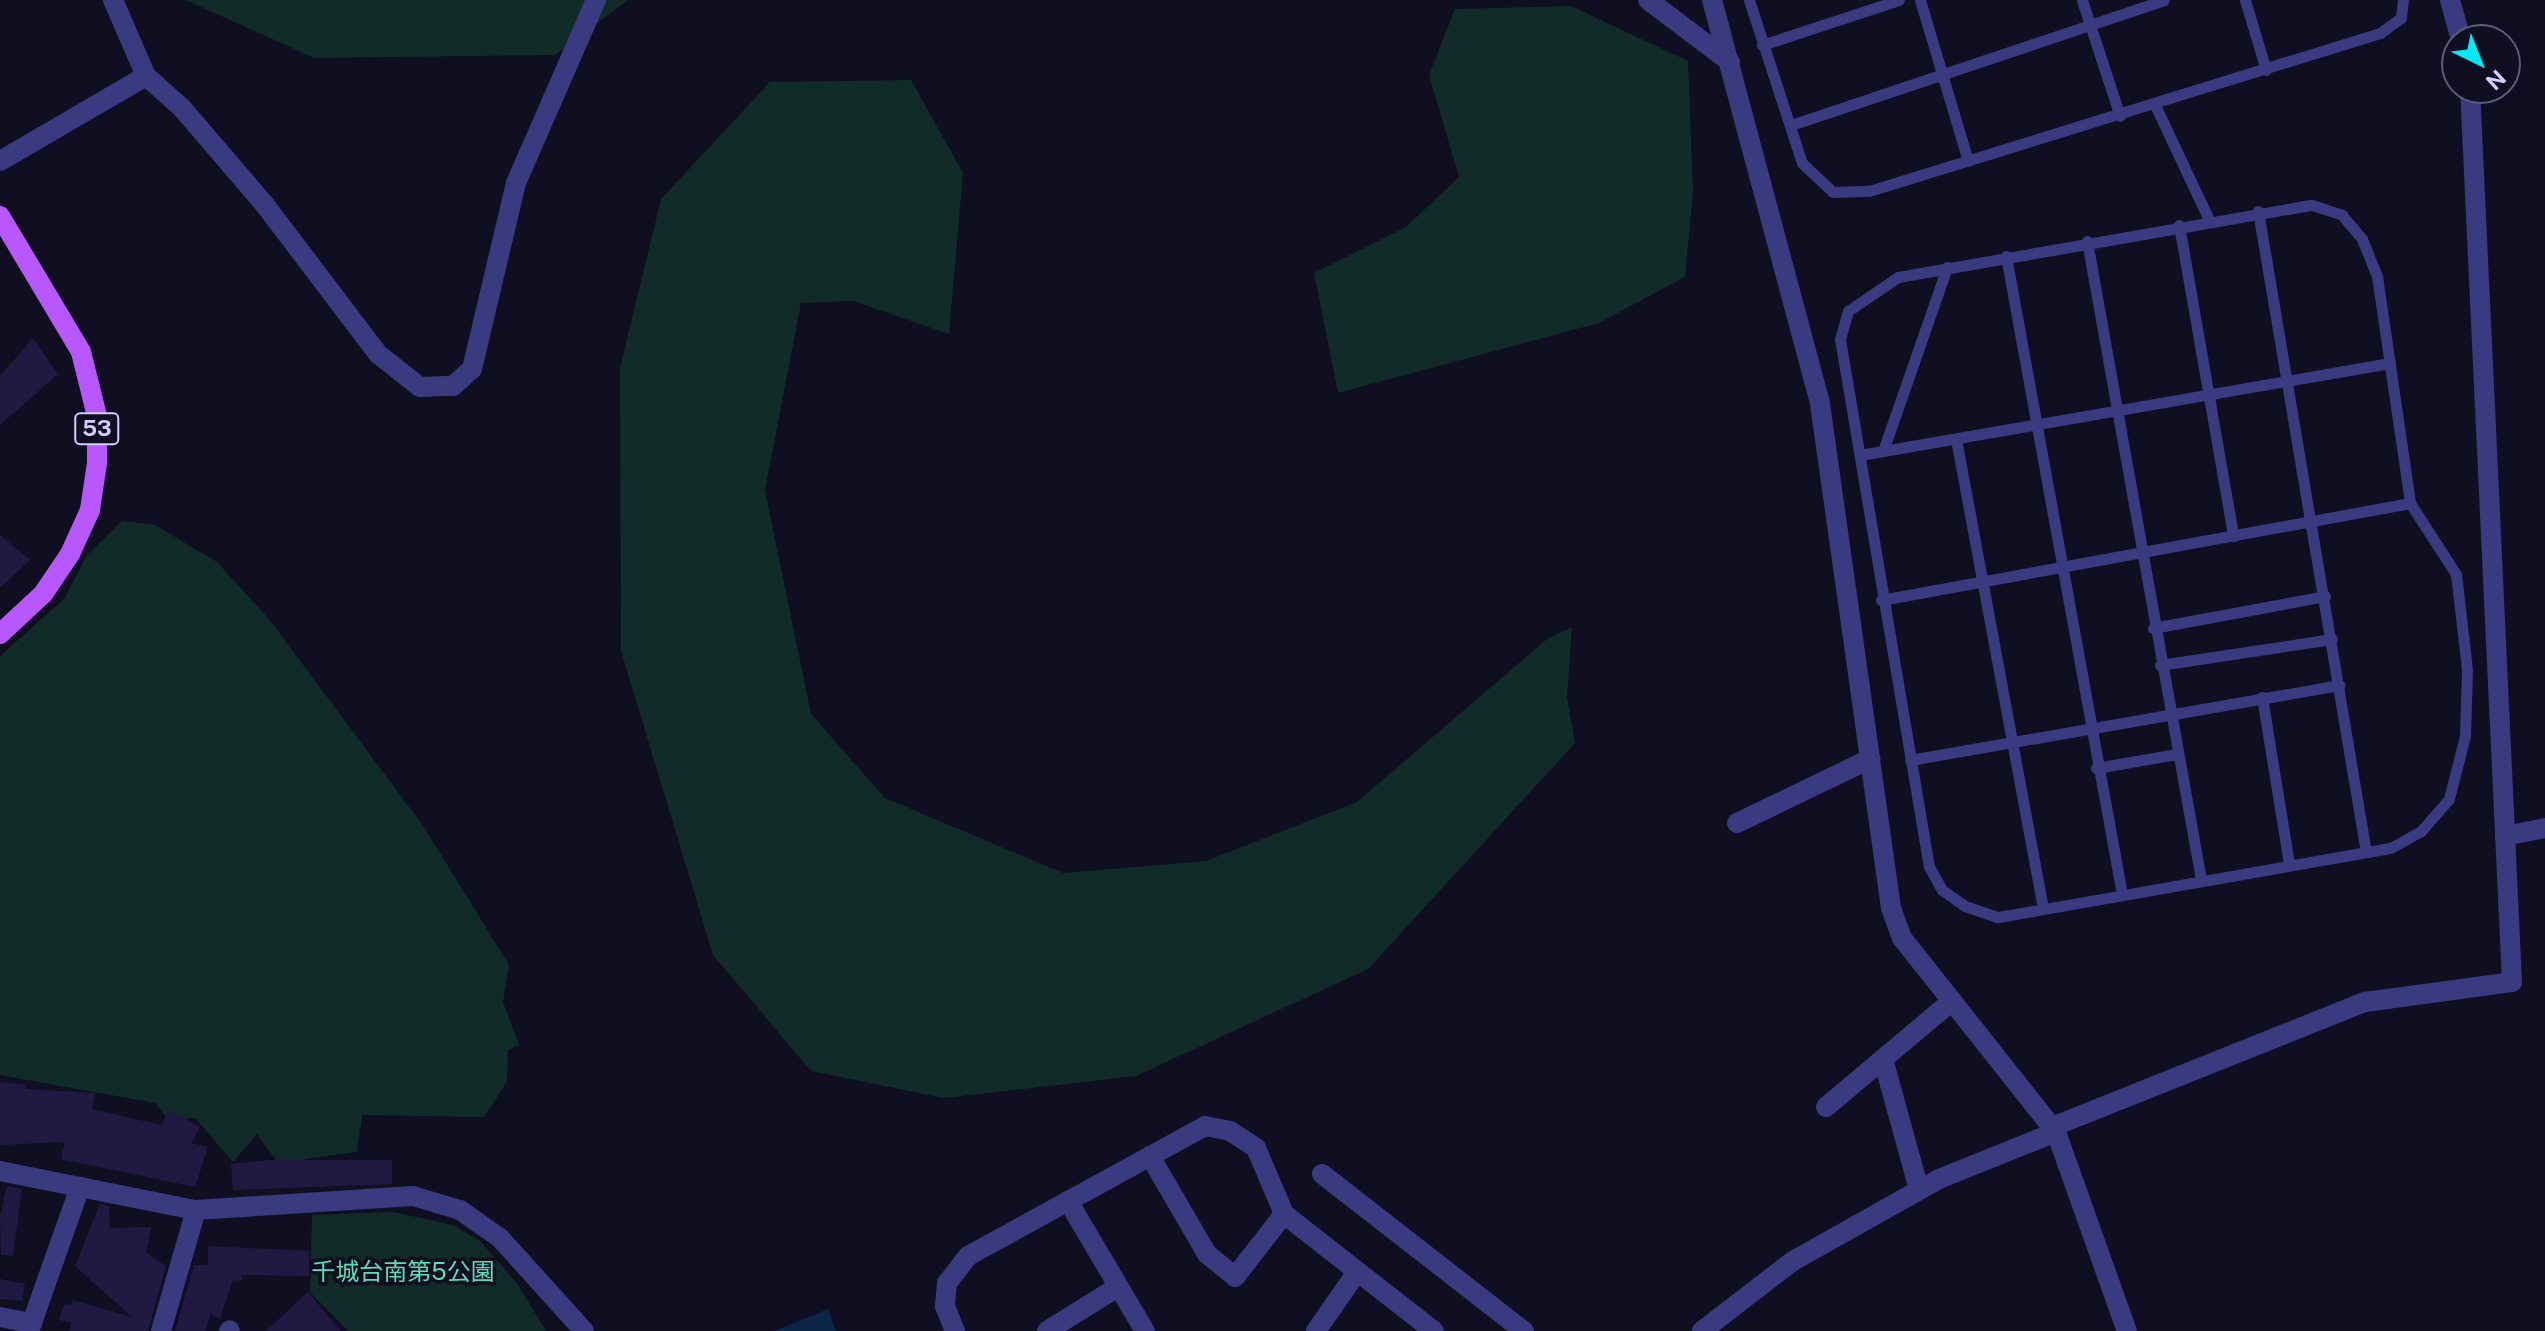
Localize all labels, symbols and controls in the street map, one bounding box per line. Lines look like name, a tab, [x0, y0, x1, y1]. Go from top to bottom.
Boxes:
north arrow	[2441, 24, 2521, 104]
text: N	[2481, 65, 2511, 95]
road number: 53	[73, 411, 121, 447]
park label: 千城台南第5公園	[311, 1258, 495, 1286]

